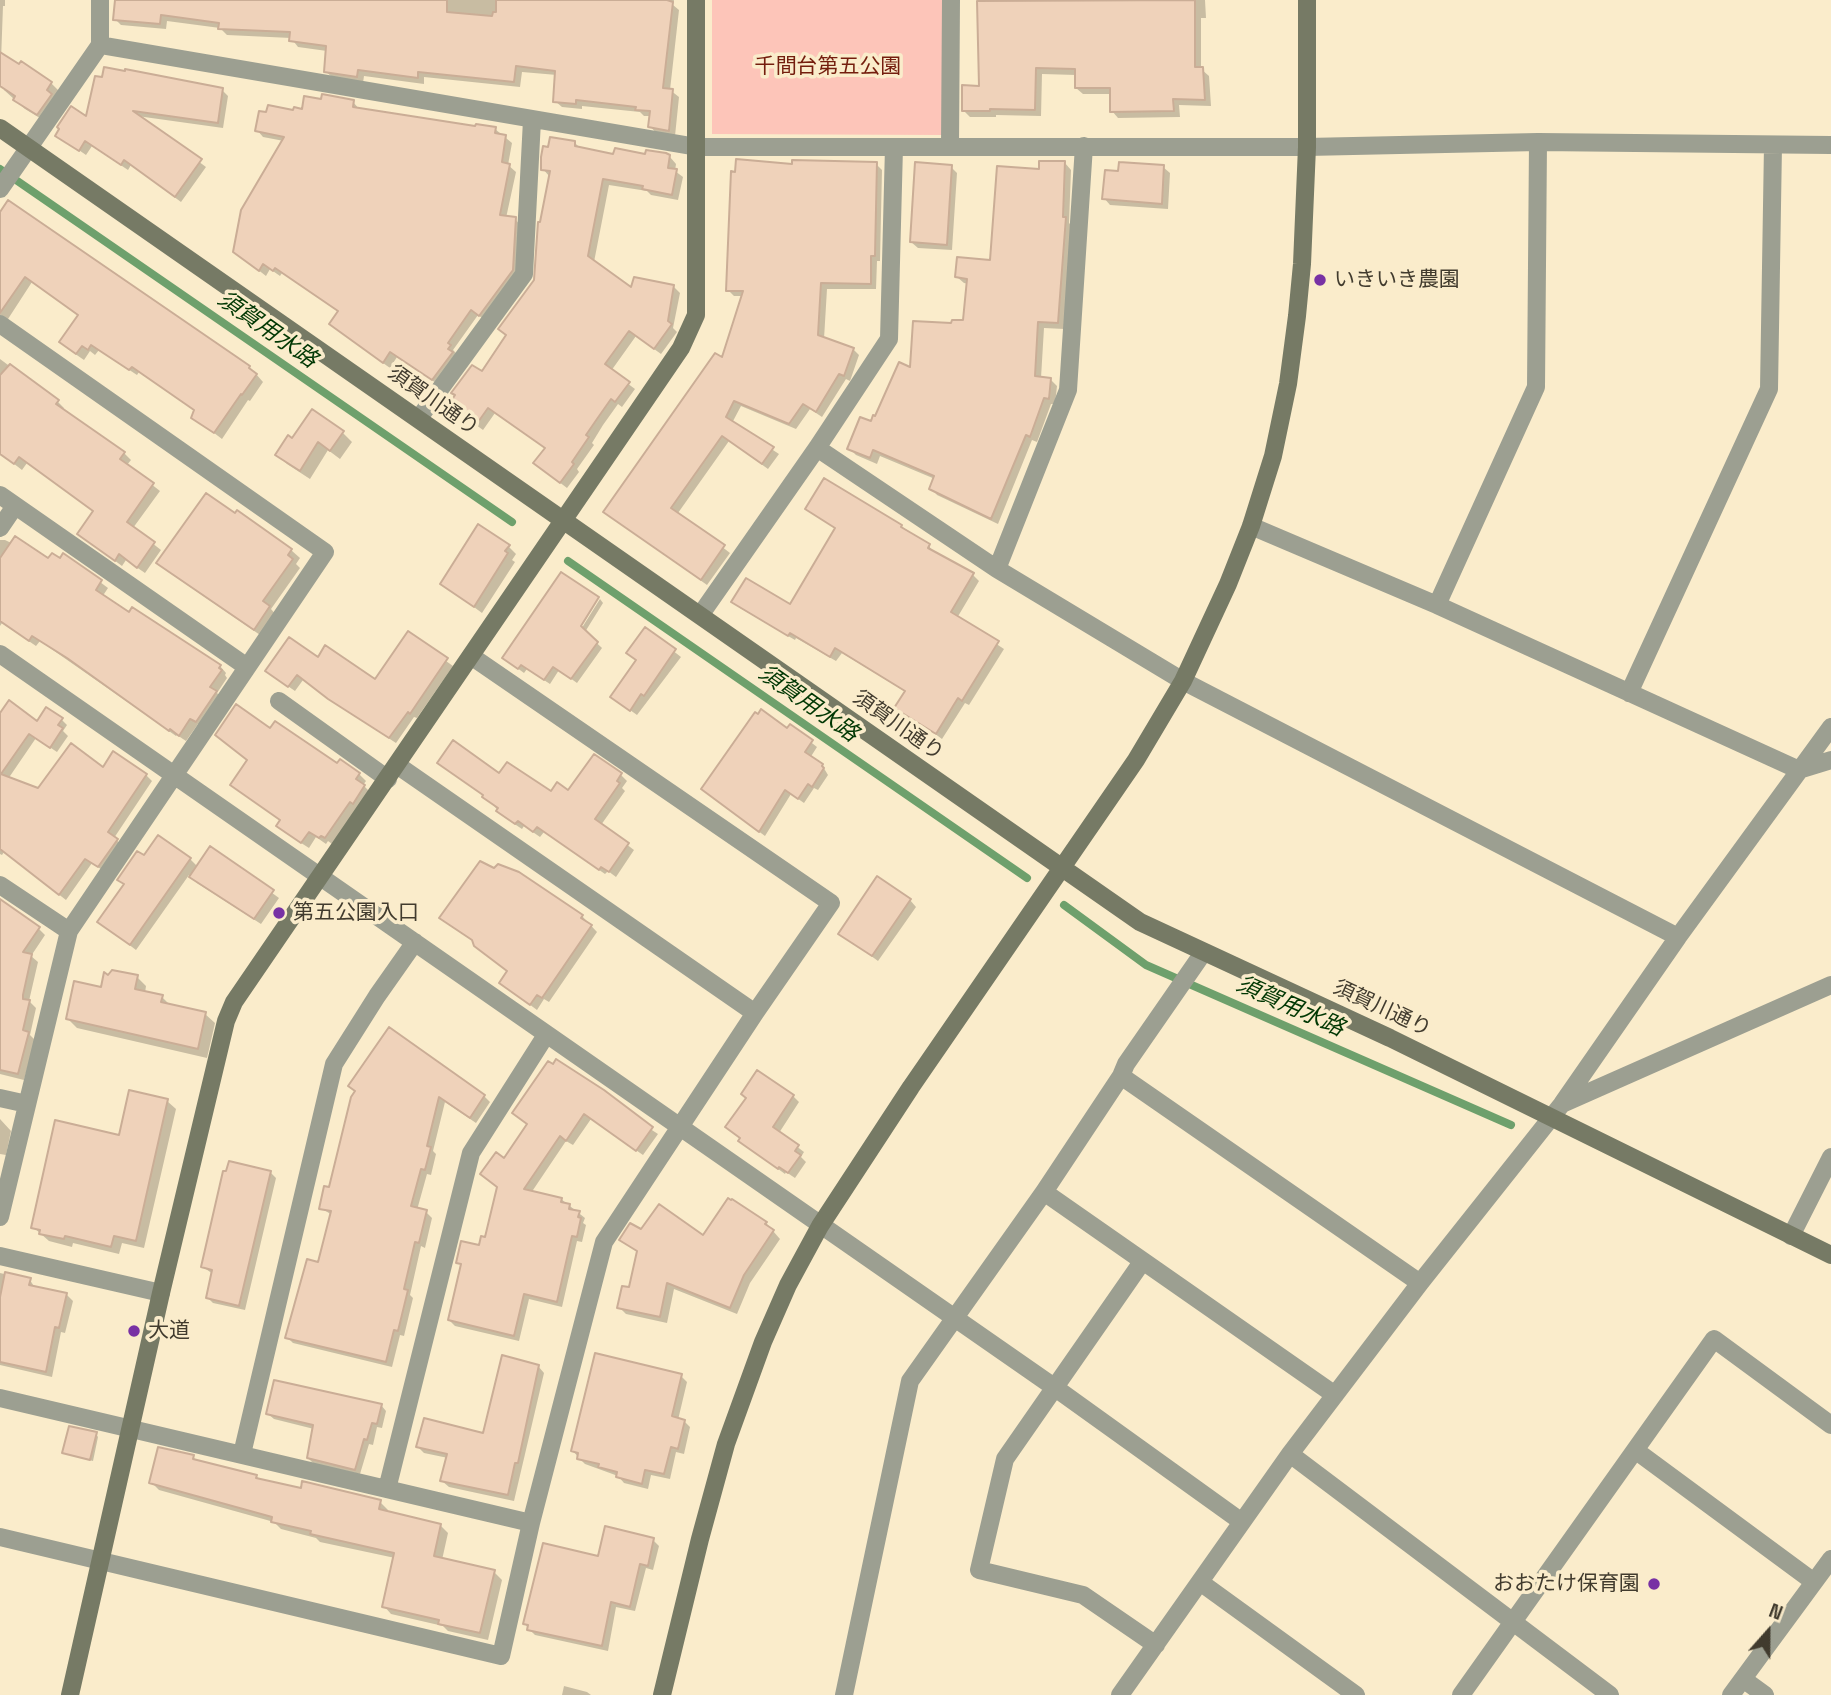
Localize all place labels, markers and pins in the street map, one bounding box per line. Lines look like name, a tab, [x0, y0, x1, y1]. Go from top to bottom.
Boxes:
place label: いきいき農園	[1334, 267, 1460, 293]
marker: いきいき農園	[1312, 272, 1328, 288]
place label: 第五公園入口	[293, 900, 419, 926]
marker: 第五公園入口	[271, 905, 287, 921]
place label: 大道	[148, 1318, 190, 1344]
marker: 大道	[126, 1323, 142, 1339]
place label: おおたけ保育園	[1493, 1571, 1640, 1597]
marker: おおたけ保育園	[1646, 1576, 1662, 1592]

